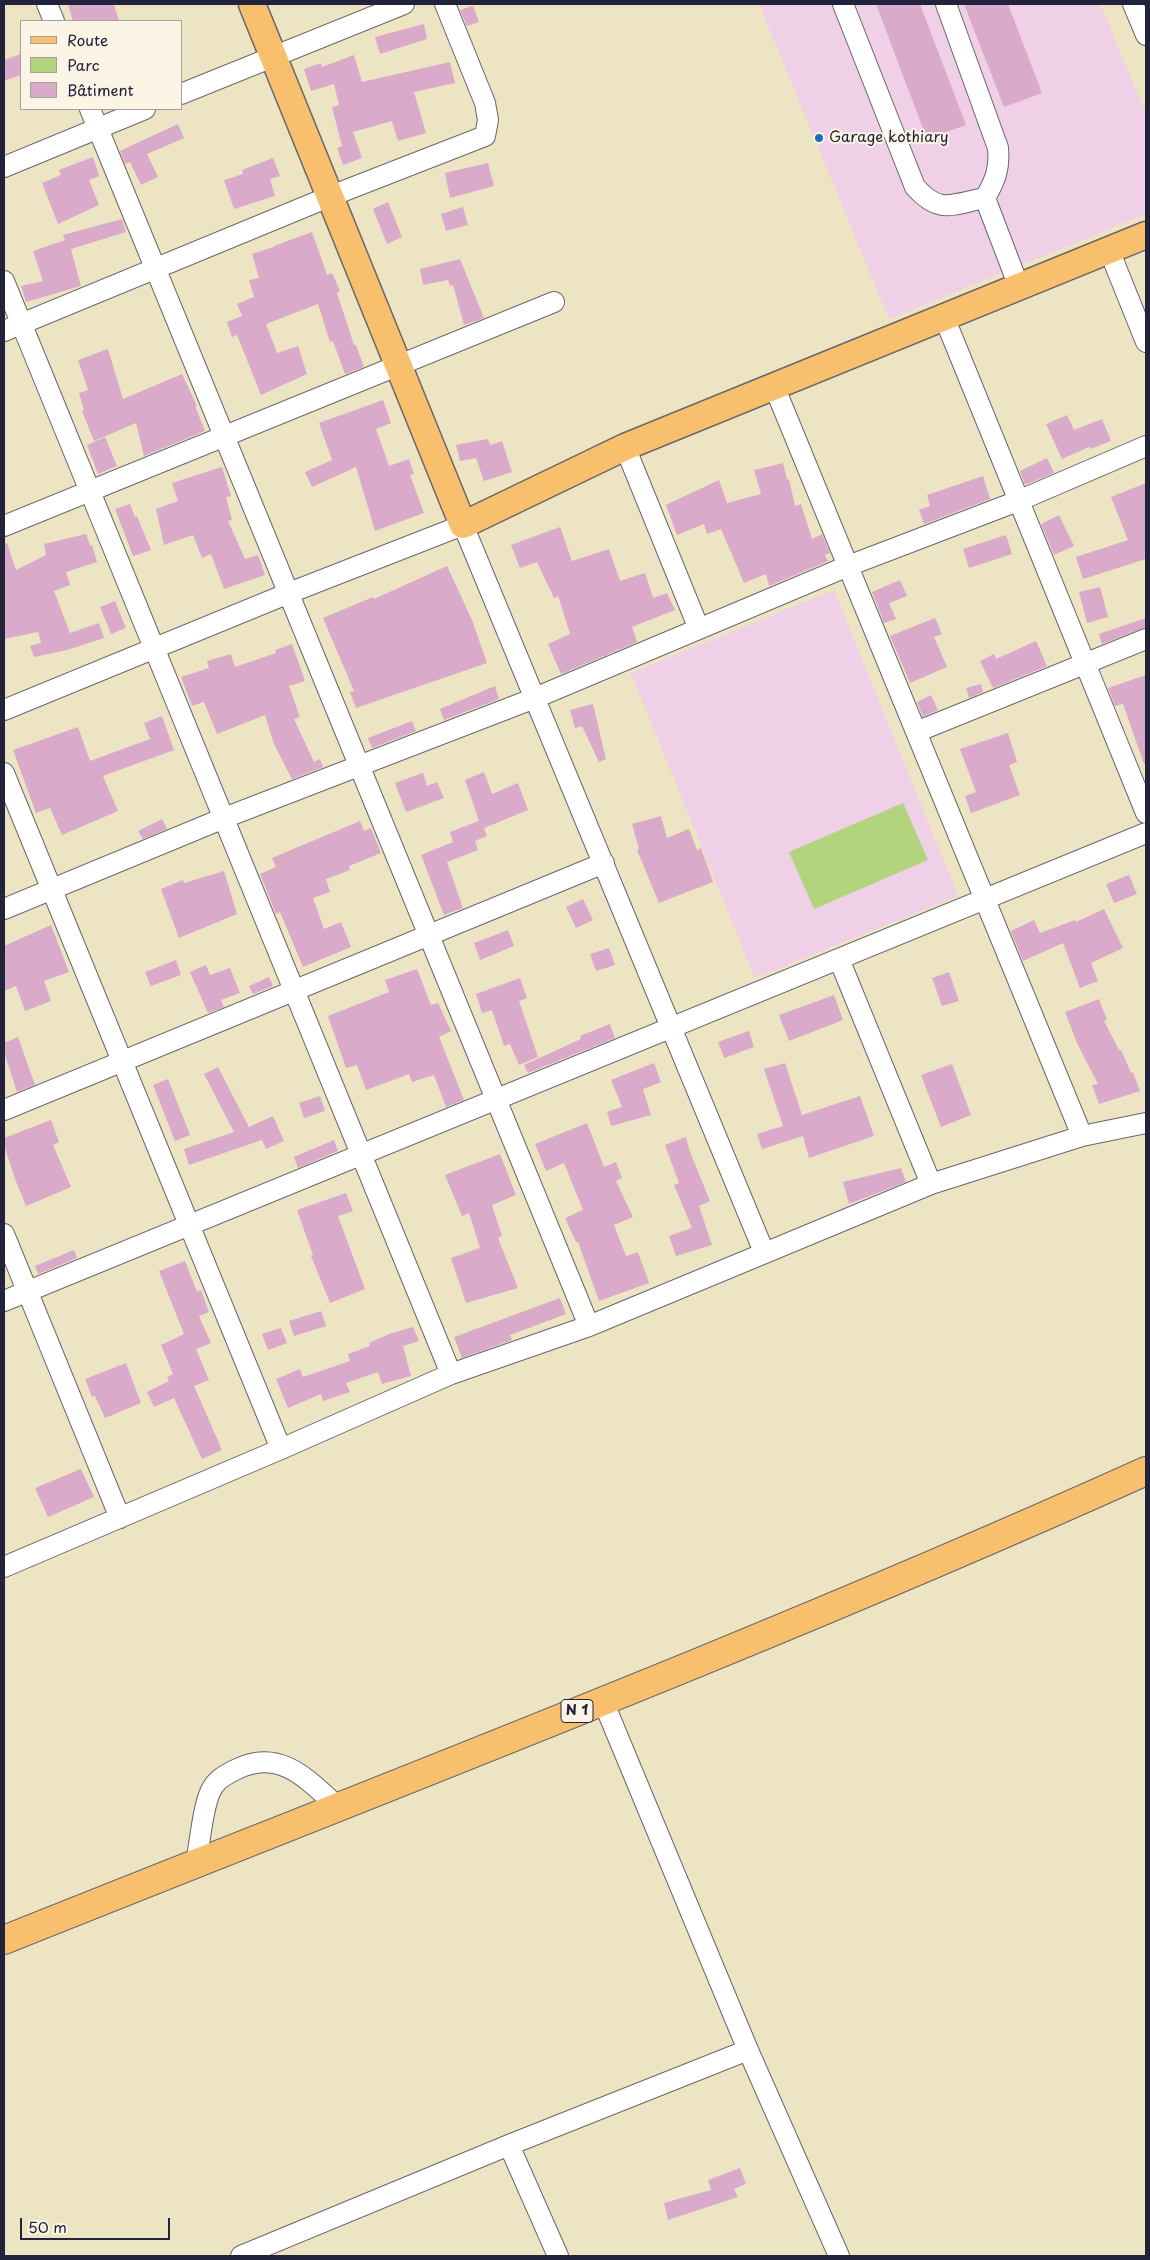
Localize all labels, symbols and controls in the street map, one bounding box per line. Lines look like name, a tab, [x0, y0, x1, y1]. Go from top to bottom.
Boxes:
legend	[20, 20, 182, 110]
text: Route	[67, 28, 108, 51]
text: Parc	[67, 53, 100, 76]
text: Bâtiment	[67, 78, 134, 101]
place label: Garage kothiary	[829, 129, 949, 147]
marker: Garage kothiary	[813, 132, 825, 144]
road number: N 1	[561, 1700, 593, 1722]
scale bar	[22, 2208, 172, 2240]
text: 50 m	[28, 2215, 67, 2238]

